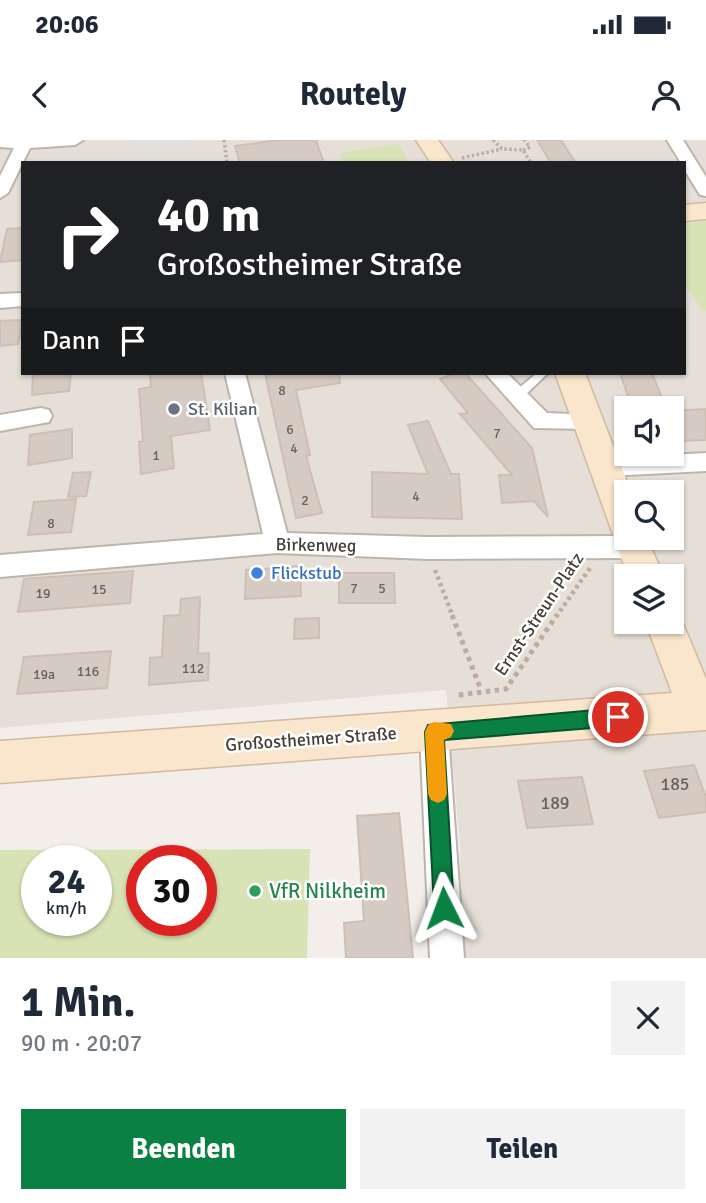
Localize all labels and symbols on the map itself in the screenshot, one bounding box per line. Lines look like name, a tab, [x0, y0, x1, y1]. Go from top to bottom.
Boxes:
house number: 8	[278, 382, 286, 399]
place label: St. Kilian	[188, 398, 258, 420]
marker: St. Kilian	[166, 401, 182, 417]
house number: 6	[286, 421, 294, 438]
house number: 7	[493, 425, 501, 442]
house number: 4	[290, 440, 298, 457]
house number: 1	[152, 447, 160, 464]
house number: 4	[412, 488, 420, 505]
house number: 2	[301, 492, 309, 509]
house number: 8	[47, 515, 55, 532]
street label: Birkenweg	[275, 533, 357, 557]
street label: Ernst-Streun-Platz	[490, 548, 588, 680]
place label: Flickstub	[271, 562, 342, 584]
marker: Flickstub	[249, 565, 265, 581]
house number: 7	[350, 580, 358, 597]
house number: 5	[378, 580, 386, 597]
house number: 15	[91, 581, 107, 598]
house number: 19	[35, 585, 51, 602]
house number: 112	[182, 660, 204, 677]
house number: 116	[77, 663, 99, 680]
house number: 19a	[33, 666, 55, 683]
pin	[588, 687, 648, 747]
street label: Großostheimer Straße	[225, 722, 397, 756]
house number: 185	[660, 773, 690, 795]
house number: 189	[540, 792, 570, 814]
speed limit sign: 30	[126, 845, 217, 936]
position arrow	[407, 871, 481, 945]
place label: VfR Nilkheim	[269, 878, 386, 904]
marker: VfR Nilkheim	[247, 883, 263, 899]

